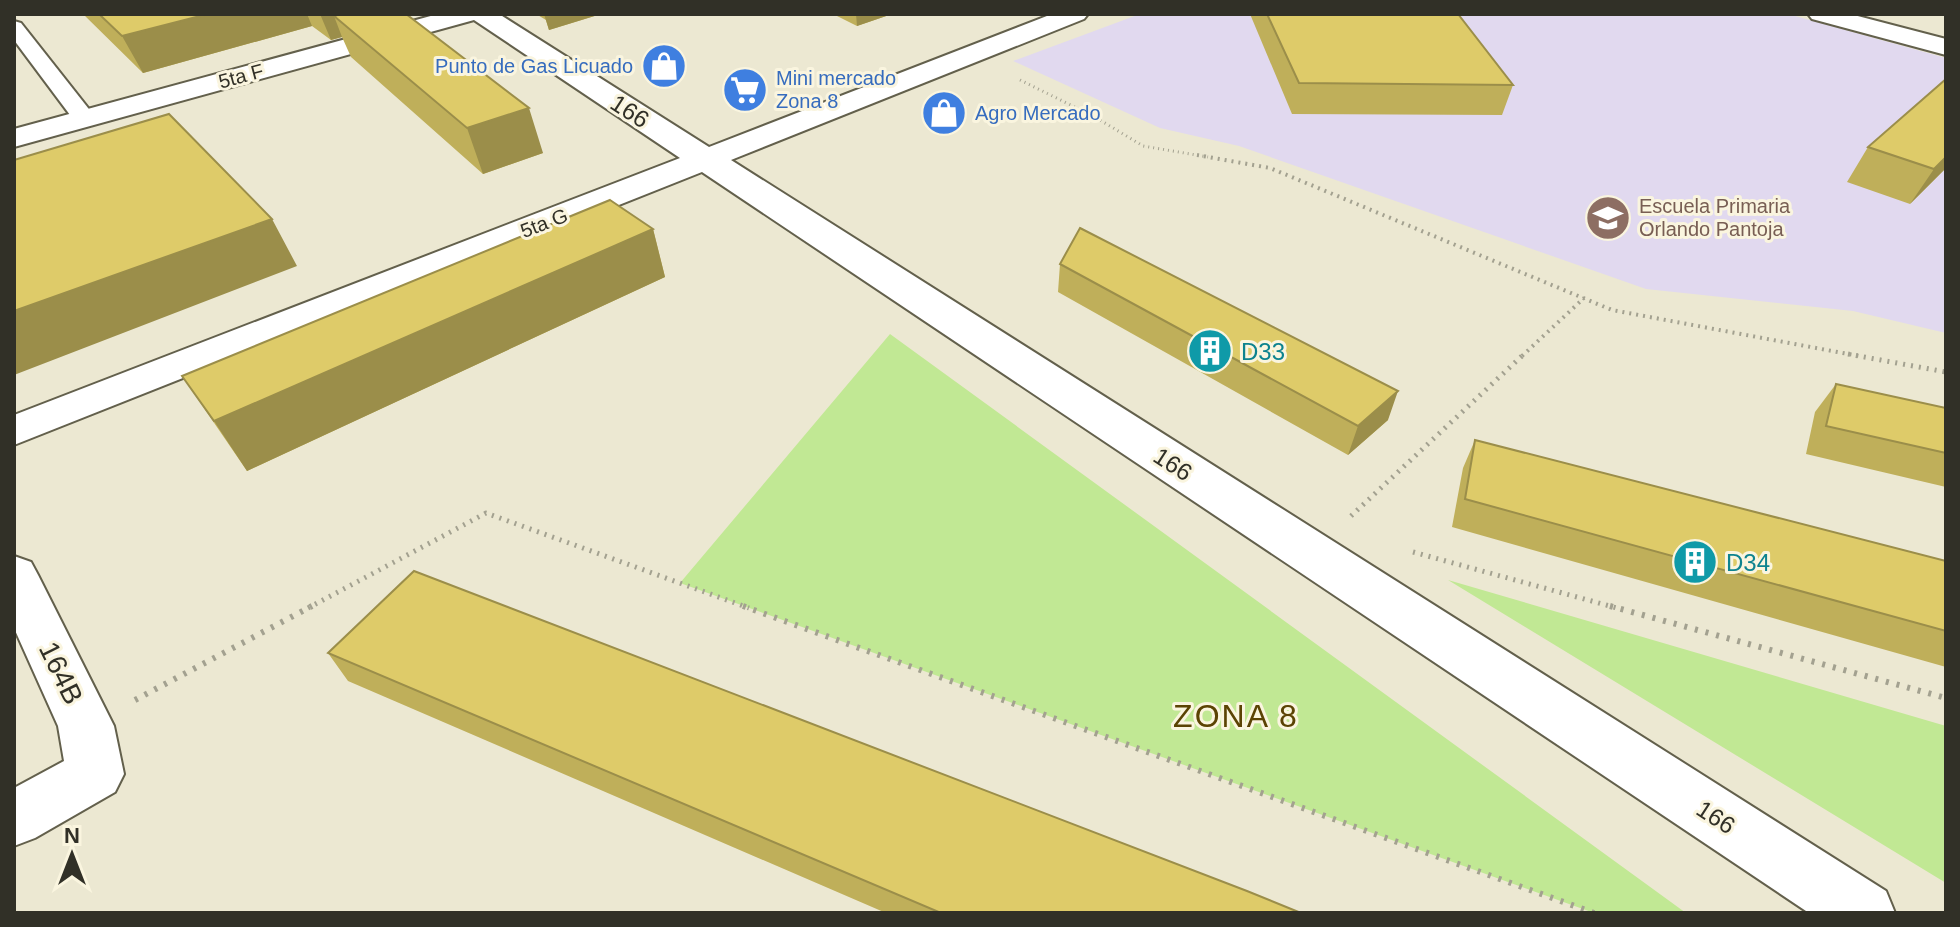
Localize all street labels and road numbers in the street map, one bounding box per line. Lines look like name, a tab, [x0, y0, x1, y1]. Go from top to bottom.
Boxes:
street label: 5ta F	[216, 59, 266, 93]
street label: 166	[606, 89, 654, 133]
street label: 5ta G	[517, 204, 571, 242]
street label: 166	[1149, 442, 1197, 486]
street label: 164B	[33, 637, 89, 709]
street label: 166	[1692, 795, 1740, 839]

